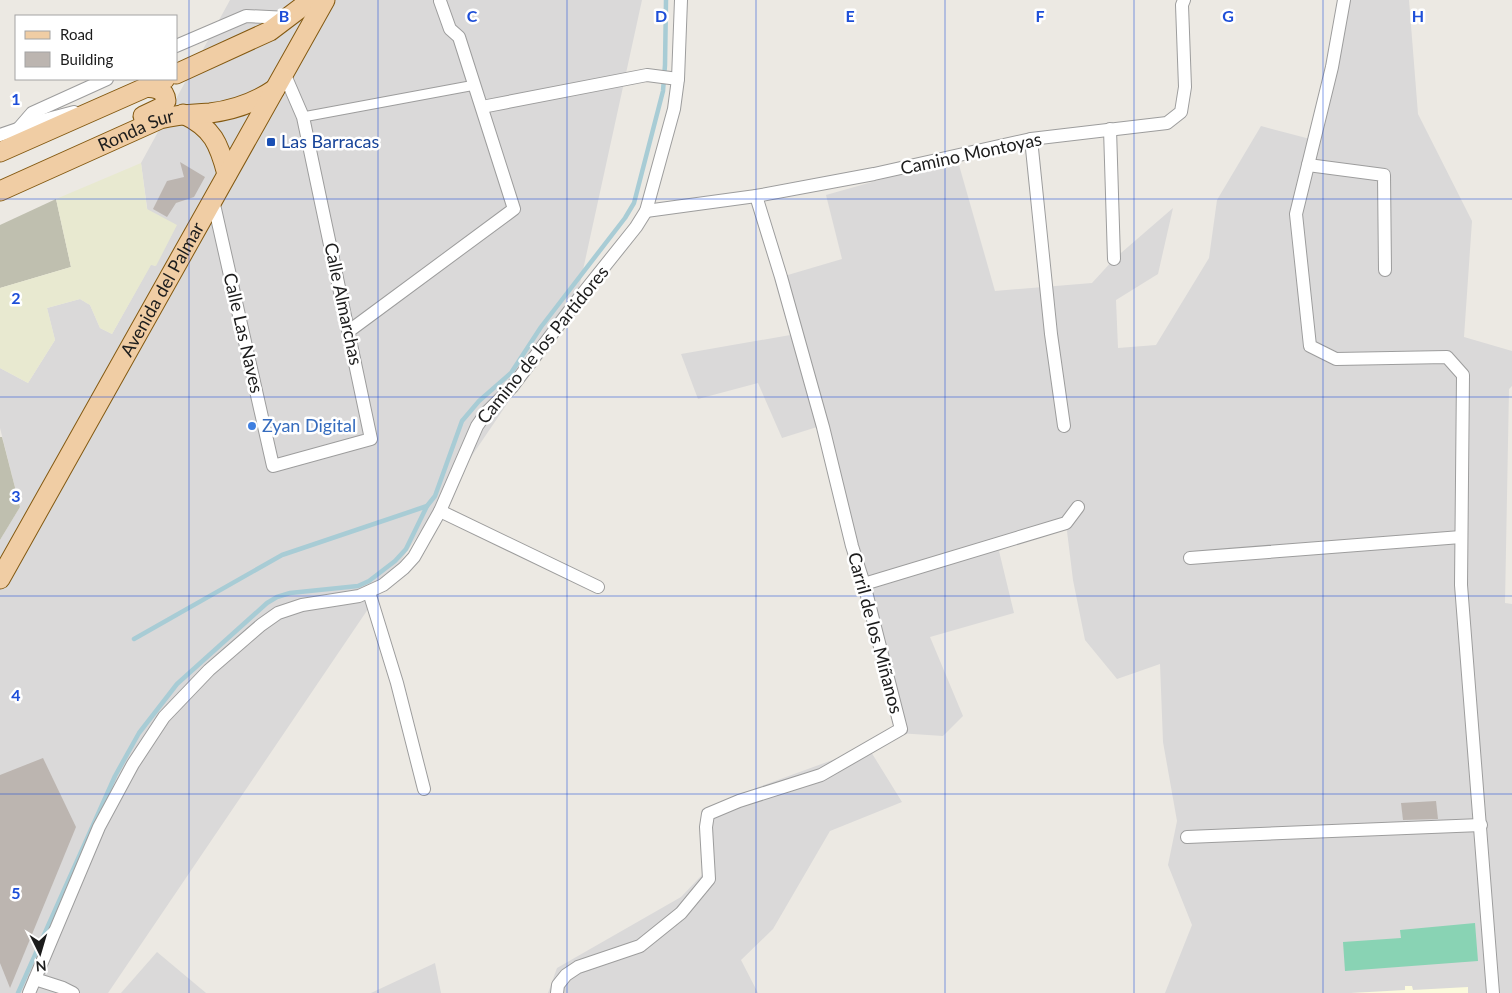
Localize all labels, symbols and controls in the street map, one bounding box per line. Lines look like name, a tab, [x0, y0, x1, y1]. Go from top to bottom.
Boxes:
text: B	[279, 6, 289, 25]
text: C	[467, 6, 478, 25]
text: D	[655, 6, 667, 25]
text: E	[845, 6, 855, 25]
text: F	[1035, 6, 1045, 25]
text: G	[1222, 6, 1234, 25]
text: H	[1412, 6, 1424, 25]
legend	[15, 15, 178, 80]
text: Road	[60, 25, 93, 43]
text: Building	[60, 50, 113, 68]
text: 1	[11, 89, 21, 108]
street label: Ronda Sur	[94, 104, 176, 156]
street label: Camino Montoyas	[898, 127, 1044, 179]
place label: Las Barracas	[281, 130, 379, 152]
marker: Las Barracas	[265, 136, 277, 148]
street label: Avenida del Palmar	[115, 218, 208, 360]
street label: Calle Almarchas	[320, 241, 368, 367]
street label: Camino de los Partidores	[472, 261, 613, 428]
street label: Calle Las Naves	[219, 271, 269, 395]
text: 2	[11, 288, 21, 307]
place label: Zyan Digital	[262, 414, 356, 436]
marker: Zyan Digital	[246, 420, 258, 432]
text: 3	[11, 486, 21, 505]
street label: Carril de los Miñanos	[844, 550, 908, 716]
text: 4	[11, 685, 21, 704]
text: 5	[11, 883, 21, 902]
north arrow	[15, 928, 65, 978]
text: N	[35, 958, 47, 975]

